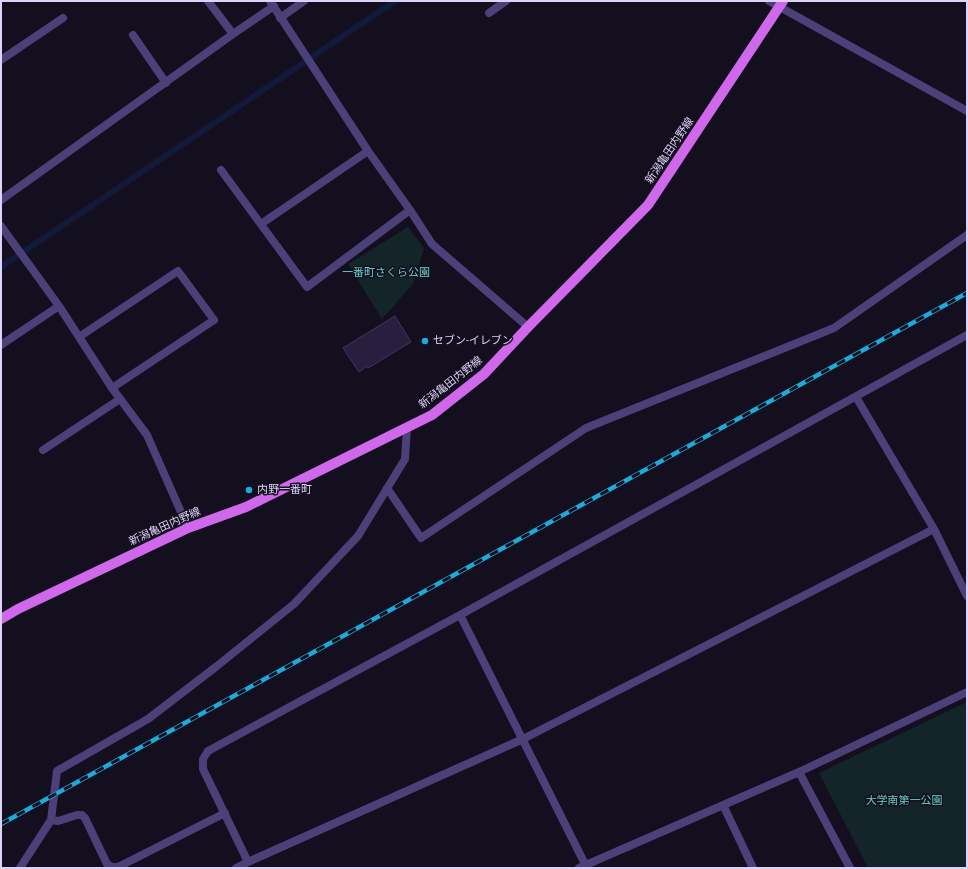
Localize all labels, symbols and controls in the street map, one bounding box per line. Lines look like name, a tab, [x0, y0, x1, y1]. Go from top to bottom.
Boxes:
street label: 新潟亀田内野線	[643, 115, 697, 187]
park label: 一番町さくら公園	[342, 266, 430, 280]
place label: セブン-イレブン	[433, 334, 513, 348]
marker: セブン-イレブン	[420, 336, 430, 346]
street label: 新潟亀田内野線	[417, 354, 485, 412]
place label: 内野一番町	[257, 483, 312, 497]
marker: 内野一番町	[244, 485, 254, 495]
street label: 新潟亀田内野線	[127, 505, 203, 549]
park label: 大学南第一公園	[866, 794, 942, 808]

